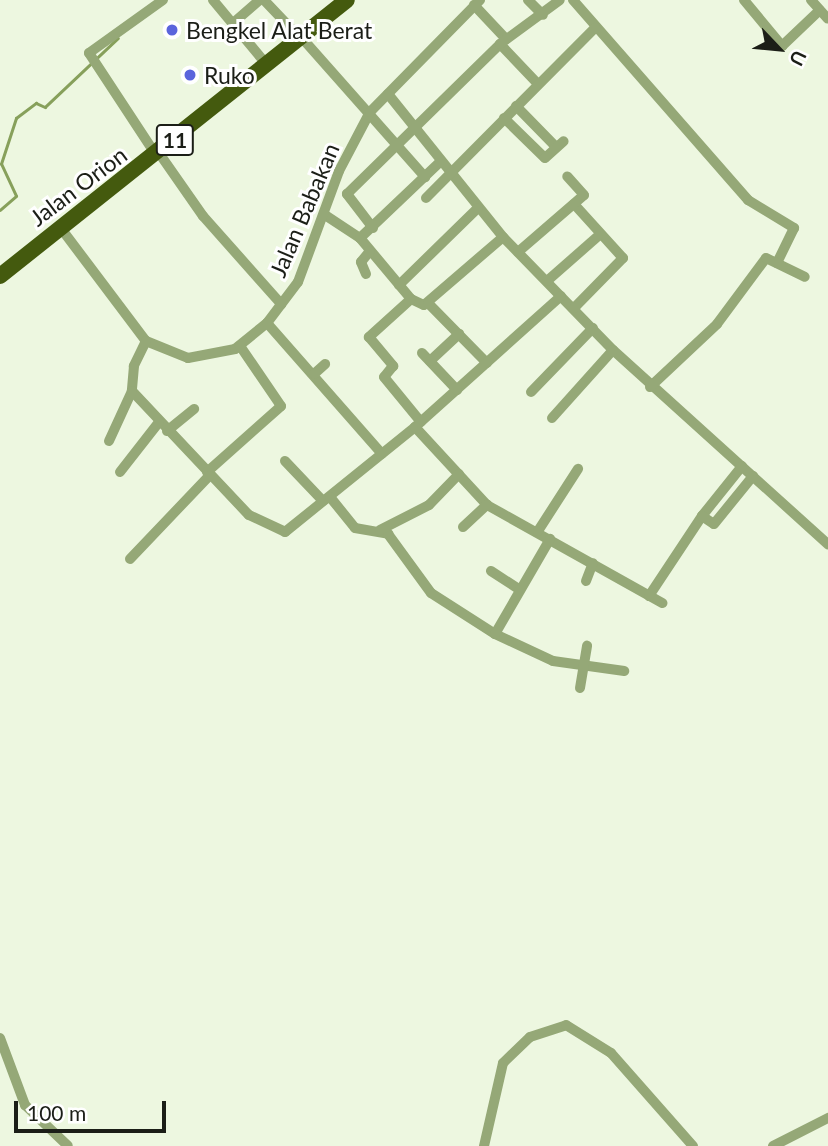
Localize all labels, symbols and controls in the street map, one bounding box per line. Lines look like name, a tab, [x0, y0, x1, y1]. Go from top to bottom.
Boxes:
north arrow	[744, 14, 814, 84]
place label: Bengkel Alat Berat	[186, 16, 373, 44]
marker: Bengkel Alat Berat	[164, 22, 180, 38]
text: U	[785, 47, 812, 70]
place label: Ruko	[204, 61, 255, 89]
marker: Ruko	[182, 67, 198, 83]
road number: 11	[156, 122, 194, 158]
street label: Jalan Babakan	[263, 139, 345, 281]
street label: Jalan Orion	[24, 141, 132, 231]
scale bar	[18, 1086, 170, 1130]
text: 100 m	[27, 1100, 86, 1125]

